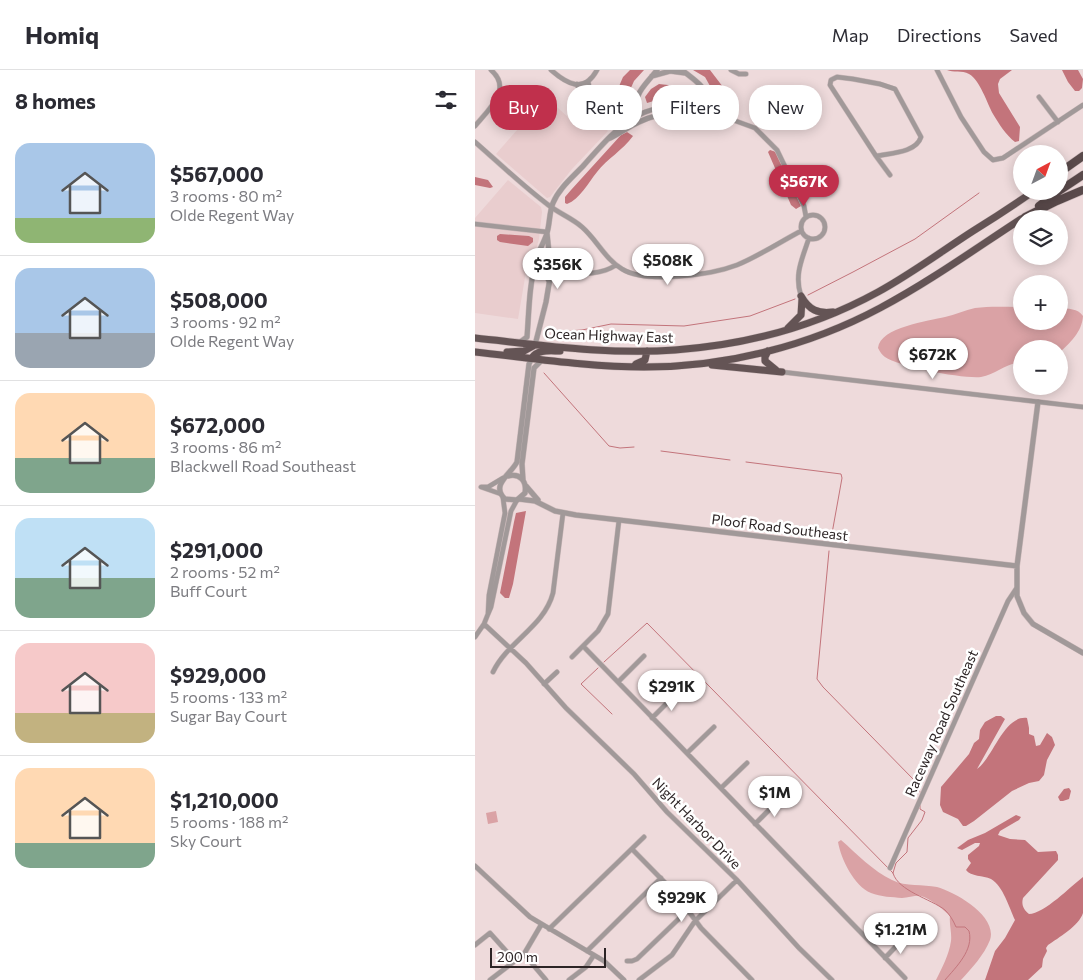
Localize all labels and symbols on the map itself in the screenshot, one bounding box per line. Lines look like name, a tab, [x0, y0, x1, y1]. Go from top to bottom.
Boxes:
north arrow	[1013, 145, 1067, 200]
pin: $567K	[769, 164, 839, 207]
pin: $508K	[633, 244, 703, 286]
pin: $356K	[523, 248, 593, 290]
street label: Ocean Highway East	[544, 324, 674, 346]
pin: $672K	[898, 338, 968, 380]
street label: Ploof Road Southeast	[711, 510, 850, 544]
street label: Raceway Road Southeast	[901, 647, 981, 799]
pin: $291K	[637, 670, 707, 712]
street label: Night Harbor Drive	[649, 774, 745, 872]
pin: $1M	[751, 776, 799, 818]
pin: $929K	[647, 880, 717, 923]
pin: $1.21M	[860, 912, 942, 955]
scale bar	[490, 945, 606, 968]

